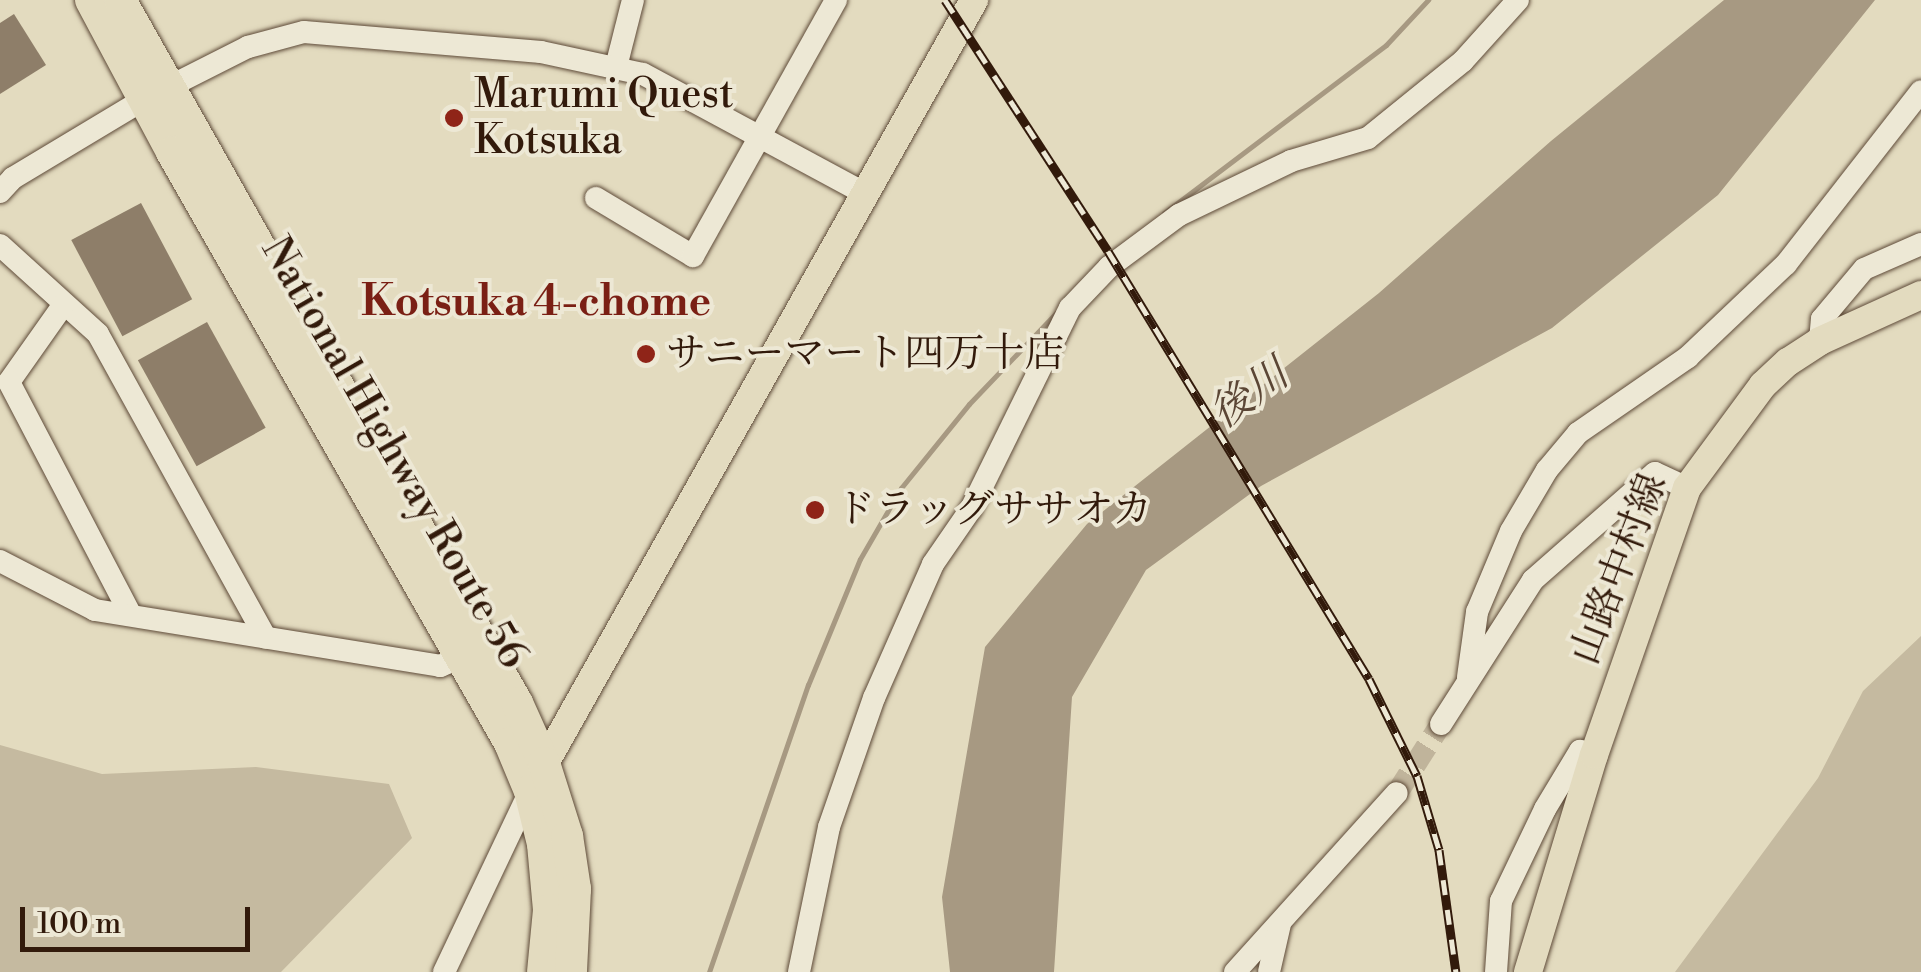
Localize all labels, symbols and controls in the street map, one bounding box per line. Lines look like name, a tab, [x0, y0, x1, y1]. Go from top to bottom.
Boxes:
place label: Marumi Quest Kotsuka	[474, 71, 734, 165]
marker: Marumi Quest Kotsuka	[443, 107, 465, 129]
street label: National Highway Route 56	[251, 229, 537, 677]
district label: Kotsuka 4-chome	[361, 278, 711, 328]
place label: サニーマート四万十店	[666, 330, 1066, 378]
marker: サニーマート四万十店	[635, 343, 657, 365]
water label: 後川	[1201, 350, 1299, 440]
street label: 山路中村線	[1561, 467, 1677, 671]
place label: ドラッグササオカ	[835, 486, 1155, 534]
marker: ドラッグササオカ	[804, 499, 826, 521]
scale bar	[25, 887, 255, 949]
text: 100 m	[37, 905, 121, 943]

